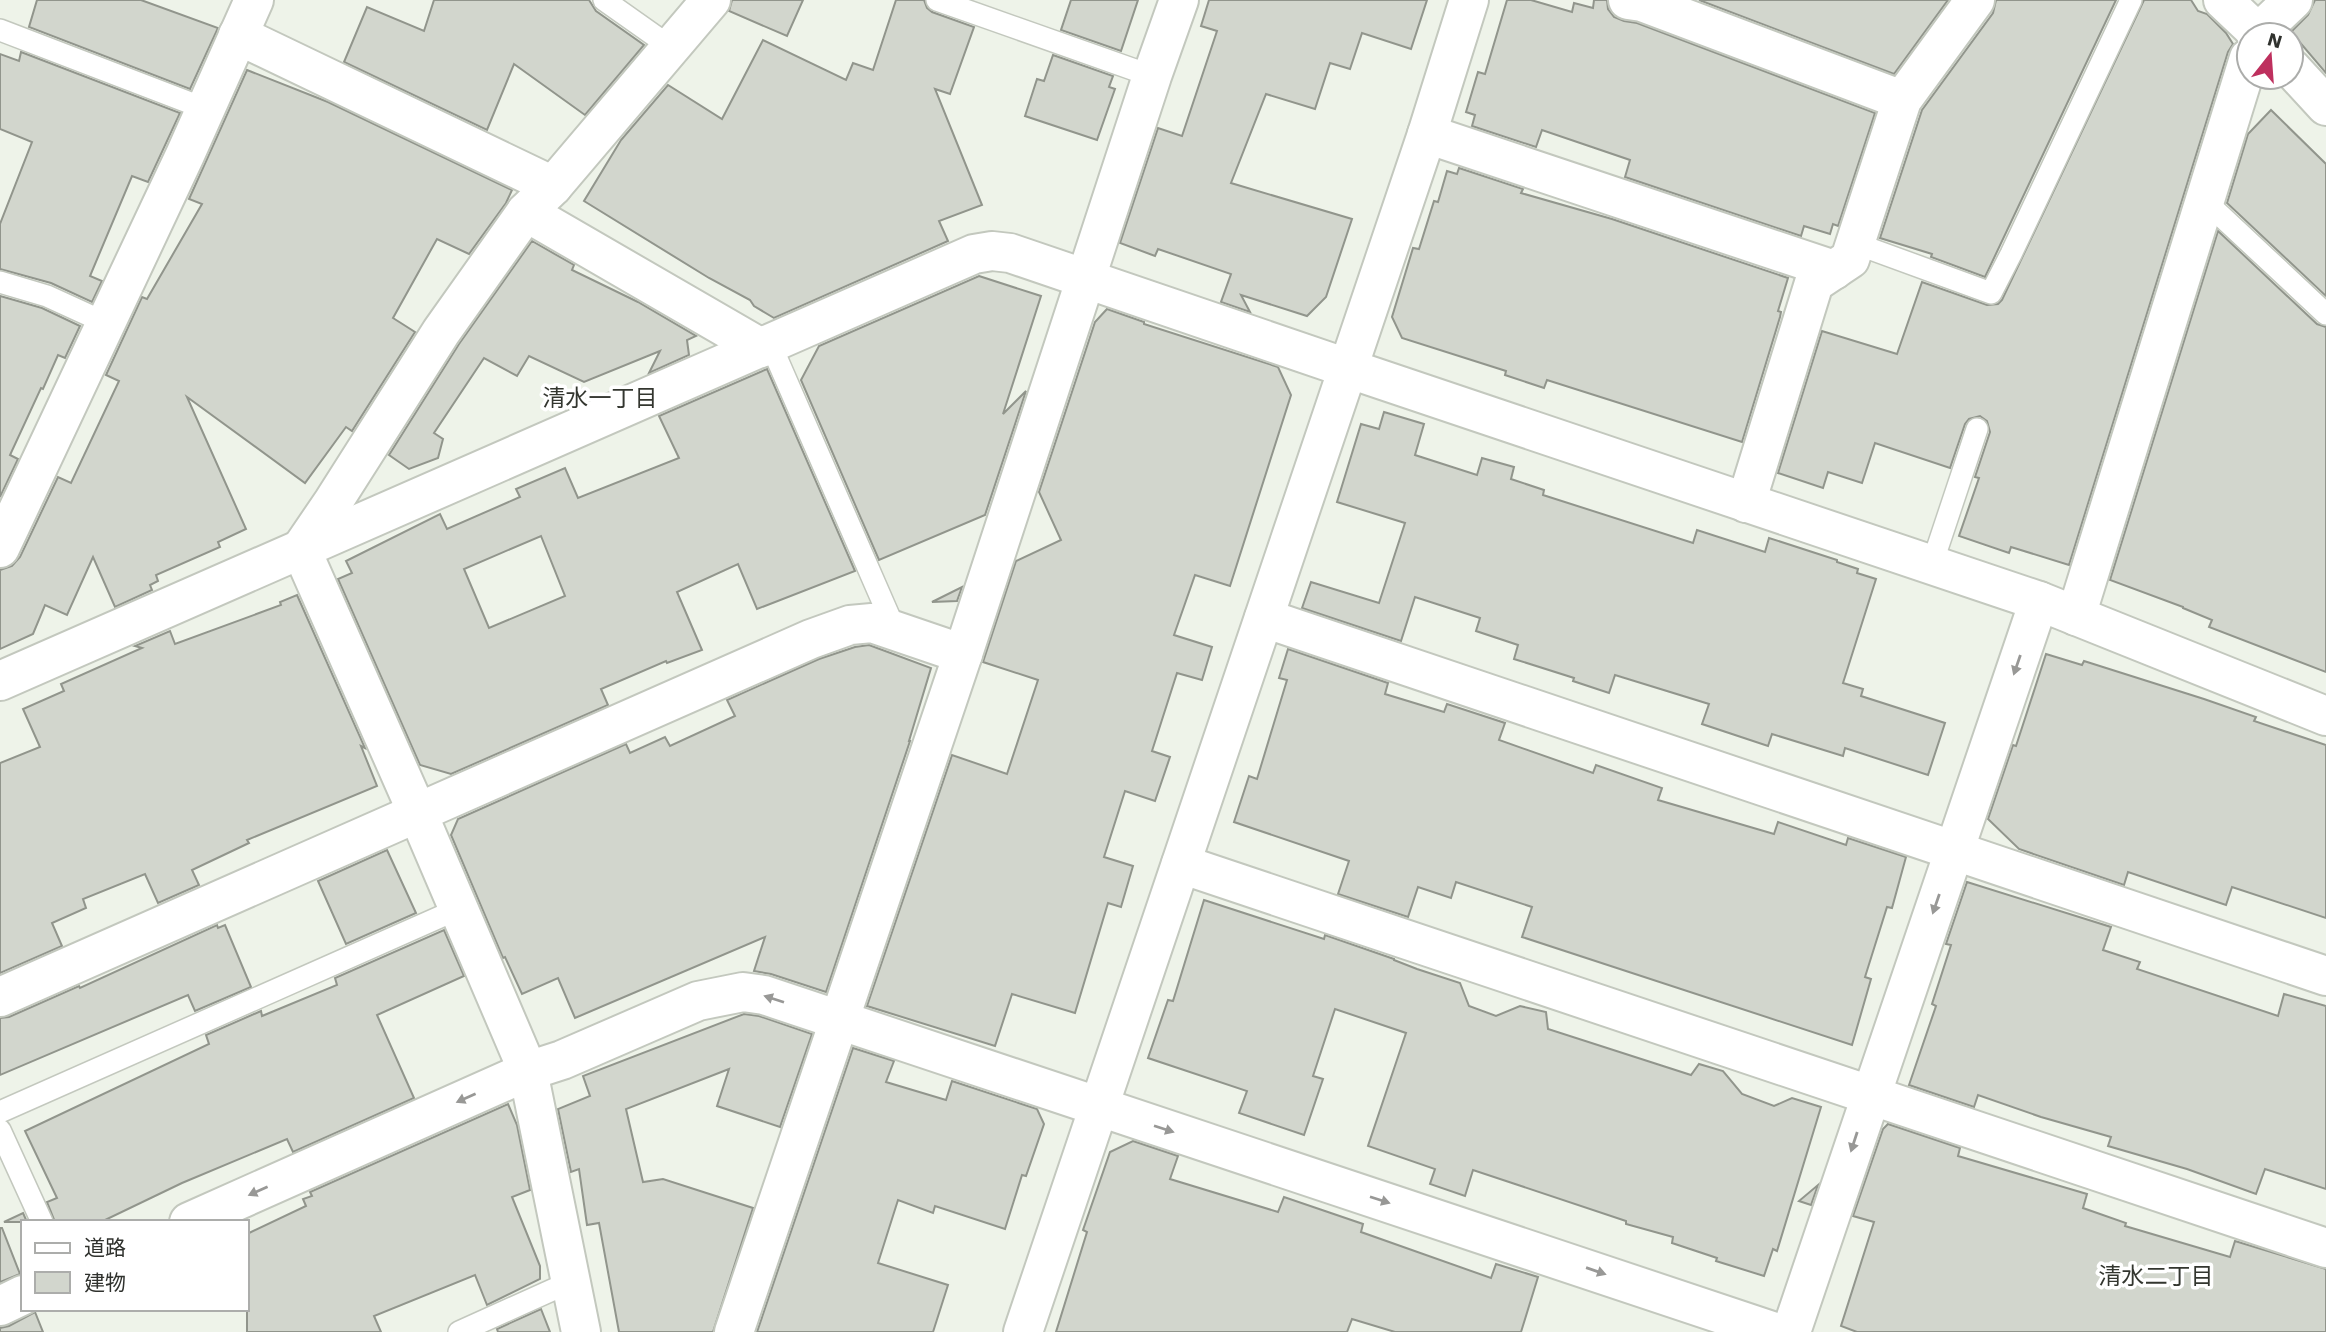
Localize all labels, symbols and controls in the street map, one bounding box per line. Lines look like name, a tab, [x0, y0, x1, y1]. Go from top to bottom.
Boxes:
north arrow	[2235, 21, 2305, 91]
text: N	[2265, 27, 2285, 53]
district label: 清水一丁目	[543, 385, 658, 412]
one-way arrow	[2011, 655, 2022, 676]
one-way arrow	[1930, 893, 1940, 914]
one-way arrow	[764, 993, 785, 1004]
one-way arrow	[456, 1092, 476, 1104]
one-way arrow	[1153, 1124, 1174, 1135]
one-way arrow	[1848, 1132, 1859, 1153]
one-way arrow	[248, 1185, 268, 1197]
one-way arrow	[1369, 1195, 1390, 1206]
legend	[21, 1220, 248, 1311]
text: 道路	[84, 1235, 126, 1260]
district label: 清水二丁目	[2099, 1263, 2214, 1290]
one-way arrow	[1585, 1266, 1606, 1277]
text: 建物	[84, 1270, 126, 1295]

